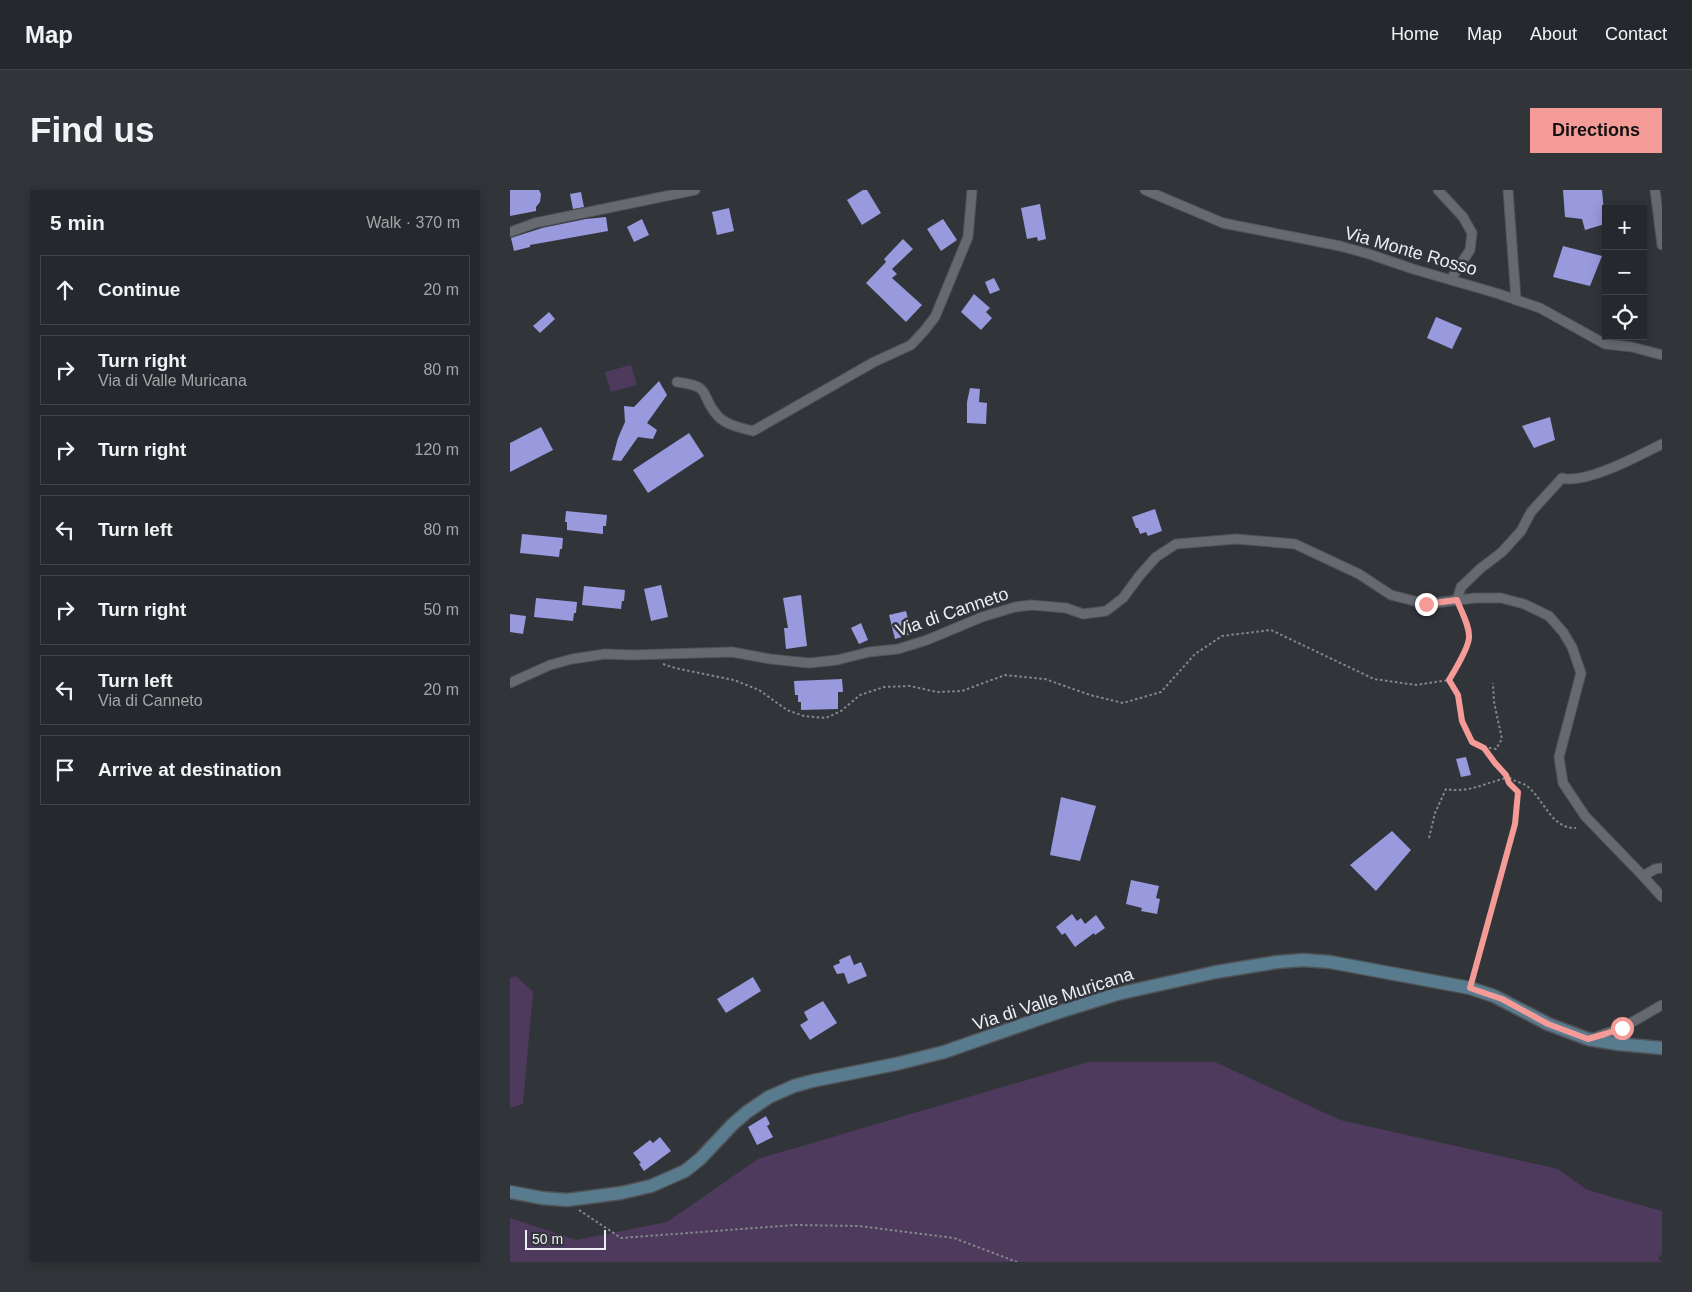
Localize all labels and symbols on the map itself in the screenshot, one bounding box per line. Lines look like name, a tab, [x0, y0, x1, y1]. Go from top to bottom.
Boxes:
street label: Via Monte Rosso	[1343, 223, 1479, 279]
street label: Via di Canneto	[893, 583, 1011, 641]
route end	[1415, 593, 1438, 616]
street label: Via di Valle Muricana	[970, 963, 1137, 1034]
route start	[1611, 1017, 1634, 1040]
scale bar	[525, 1227, 606, 1250]

